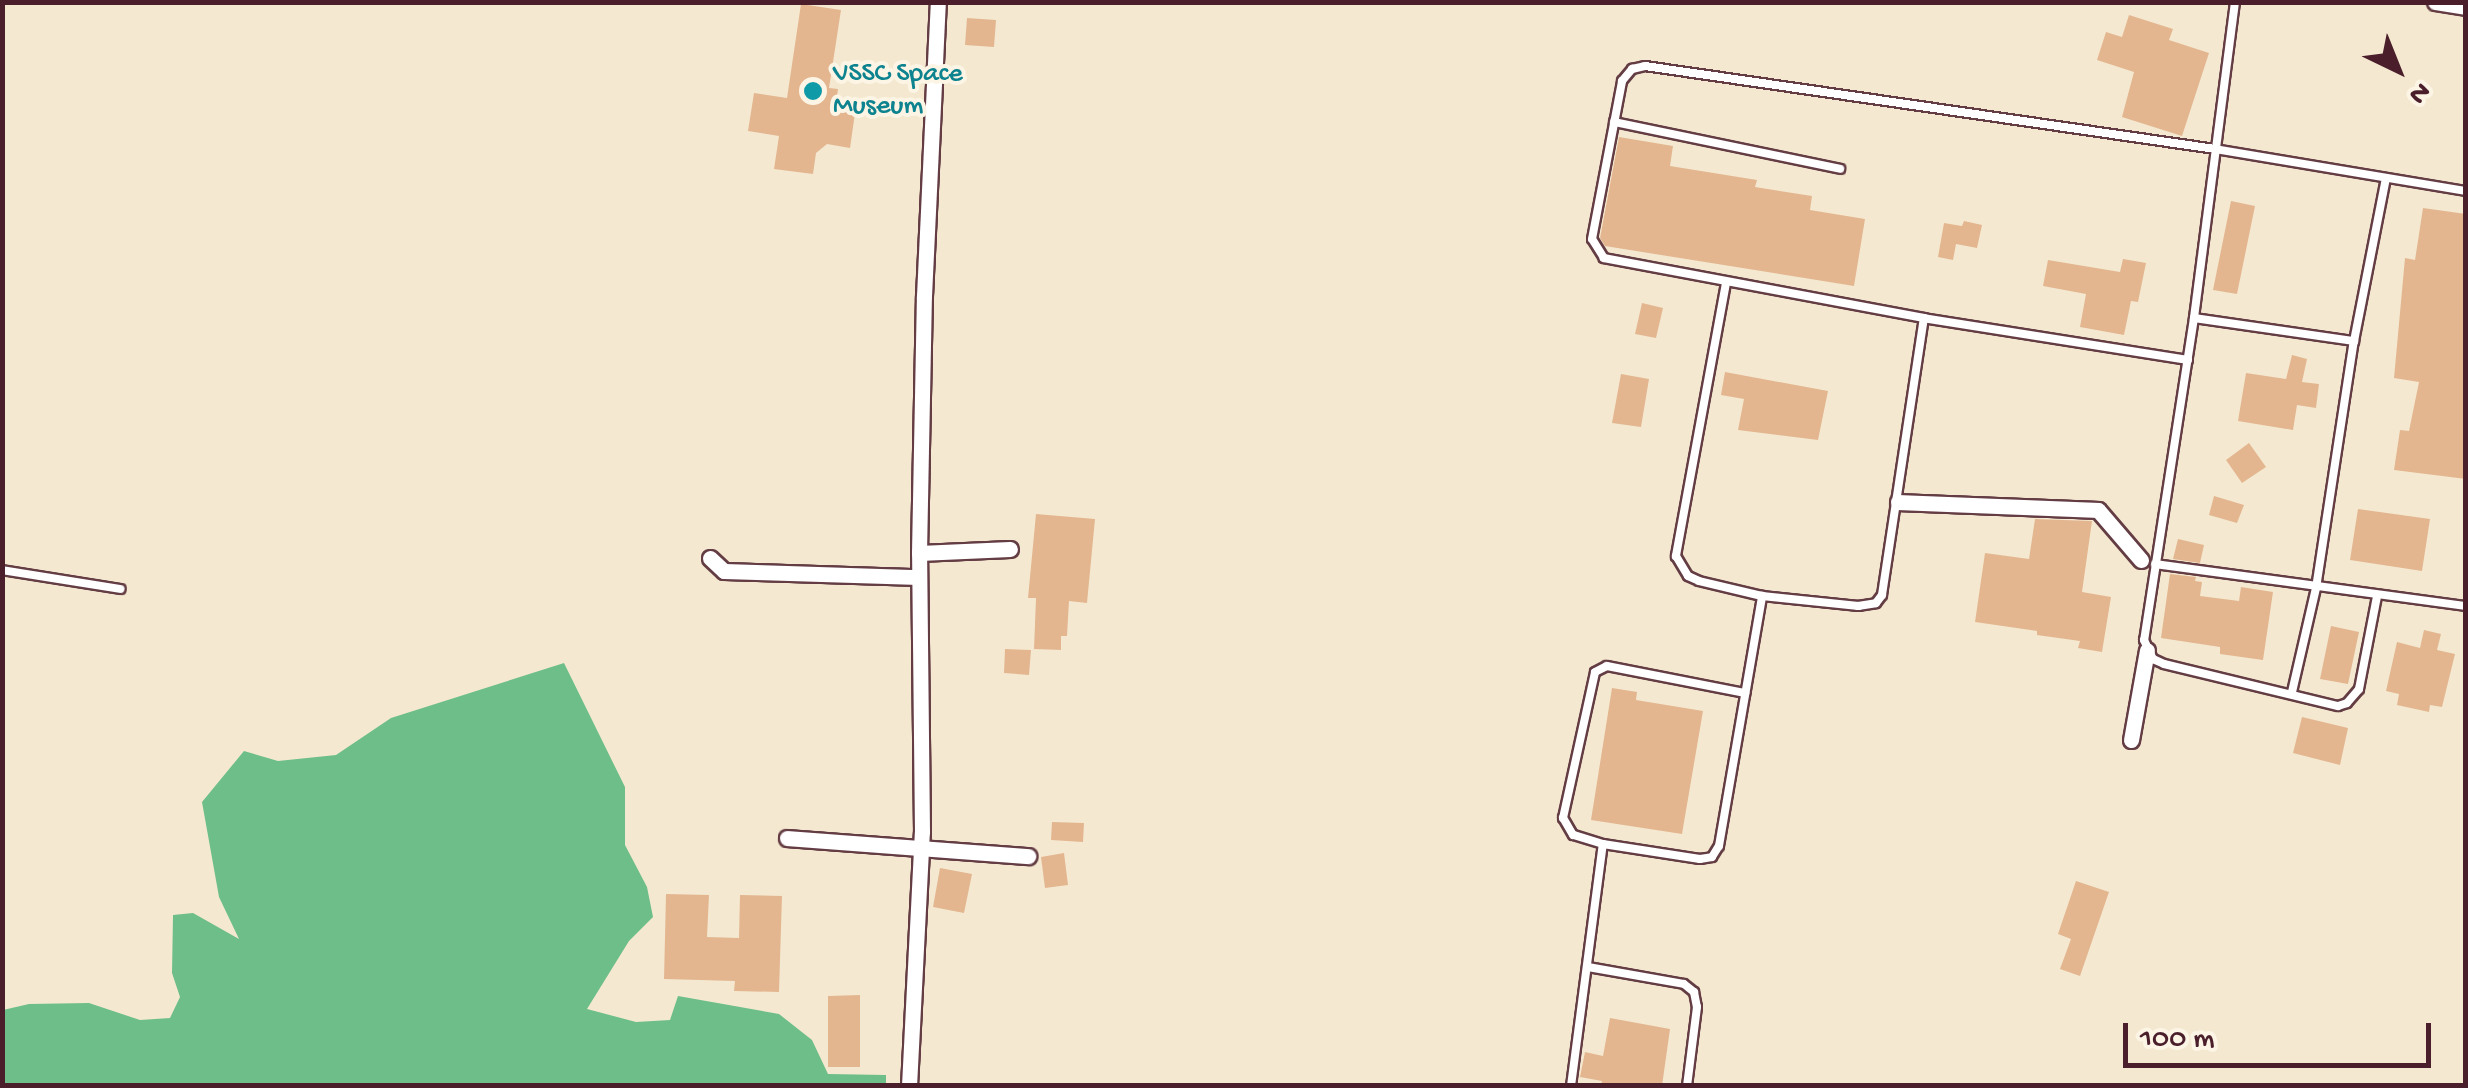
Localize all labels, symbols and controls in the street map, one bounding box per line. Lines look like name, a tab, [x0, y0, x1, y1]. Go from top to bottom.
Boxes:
north arrow	[2348, 20, 2448, 120]
place label: VSSC Space Museum	[833, 58, 963, 124]
text: N	[2401, 74, 2437, 111]
marker: VSSC Space Museum	[802, 80, 824, 102]
scale bar	[2128, 1003, 2436, 1065]
text: 100 m	[2140, 1023, 2215, 1058]

